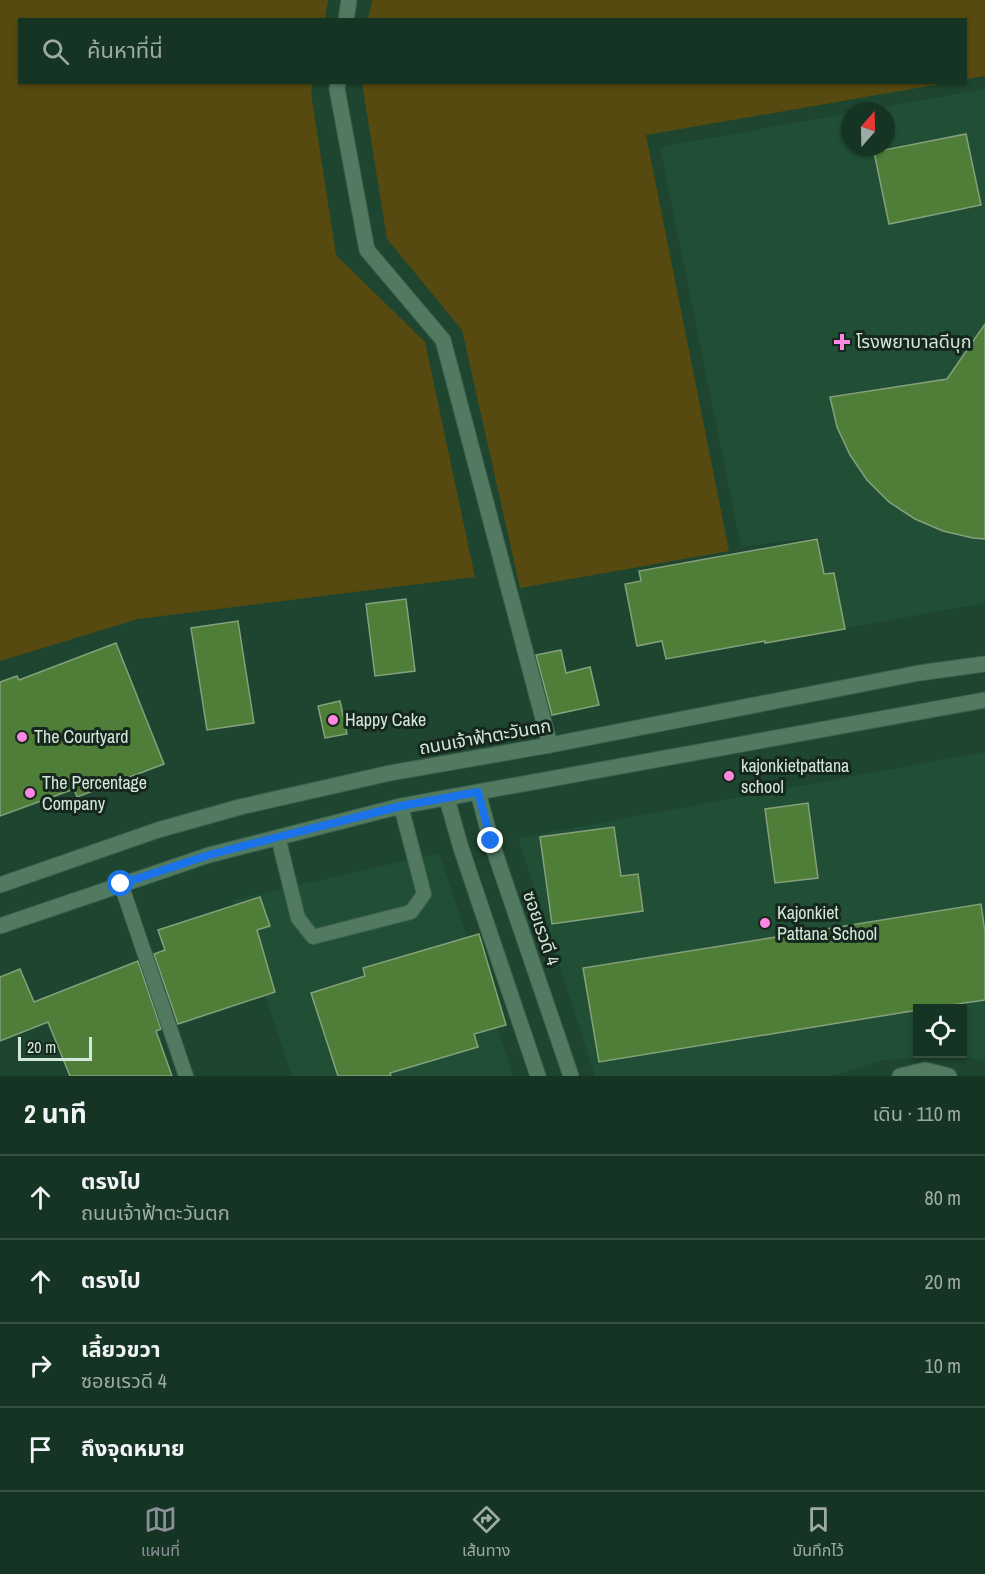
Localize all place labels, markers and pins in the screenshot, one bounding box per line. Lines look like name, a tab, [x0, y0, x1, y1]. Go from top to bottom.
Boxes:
place label: โรงพยาบาลดีบุก	[856, 329, 972, 354]
marker: โรงพยาบาลดีบุก	[833, 333, 851, 351]
place label: Happy Cake	[345, 707, 426, 732]
marker: Happy Cake	[326, 713, 340, 727]
place label: The Courtyard	[34, 724, 128, 749]
marker: The Courtyard	[15, 730, 29, 744]
place label: kajonkietpattana school	[741, 753, 849, 799]
marker: kajonkietpattana school	[722, 769, 736, 783]
place label: The Percentage Company	[42, 770, 147, 816]
marker: The Percentage Company	[23, 786, 37, 800]
place label: Kajonkiet Pattana School	[777, 900, 877, 946]
marker: Kajonkiet Pattana School	[758, 916, 772, 930]

